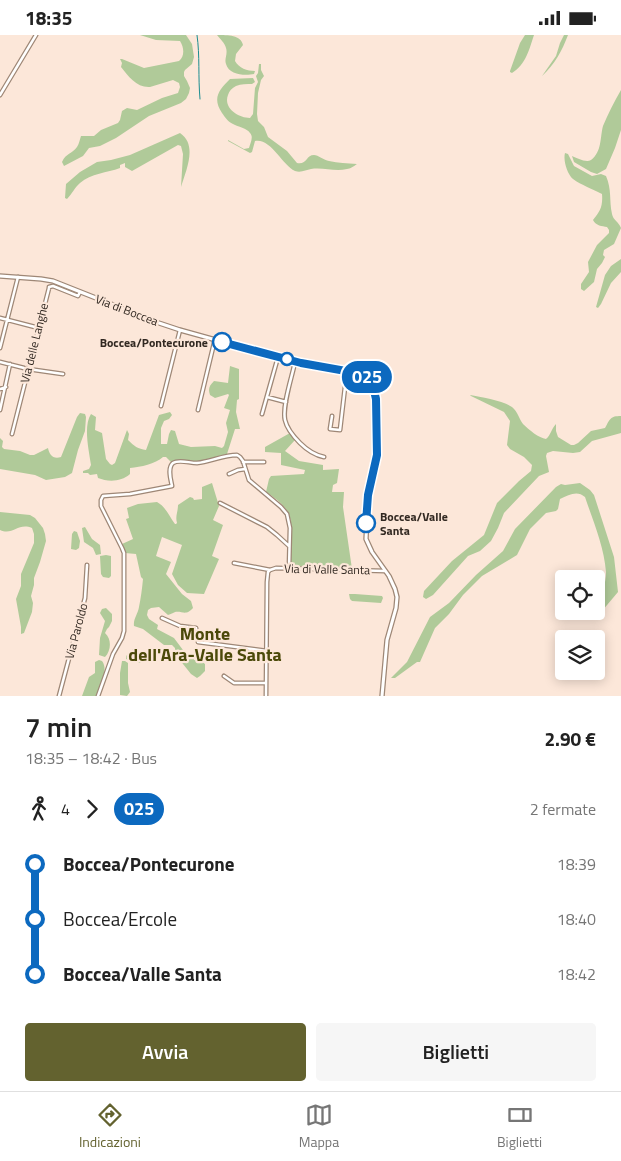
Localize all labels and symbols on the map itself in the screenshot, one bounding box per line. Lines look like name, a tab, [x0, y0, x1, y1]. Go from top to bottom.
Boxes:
street label: Via di Boccea	[93, 289, 161, 331]
street label: Via delle Langhe	[15, 301, 53, 385]
marker: Boccea/Pontecurone	[212, 332, 232, 352]
place label: Boccea/Pontecurone	[100, 333, 208, 352]
unlabelled marker	[280, 352, 294, 366]
line badge: 025	[338, 361, 396, 393]
place label: Boccea/Valle Santa	[380, 507, 448, 540]
marker: Boccea/Valle Santa	[356, 513, 376, 533]
street label: Via di Valle Santa	[284, 559, 370, 579]
street label: Via Paroldo	[59, 601, 93, 661]
district label: Monte dell'Ara-Valle Santa	[128, 620, 282, 668]

